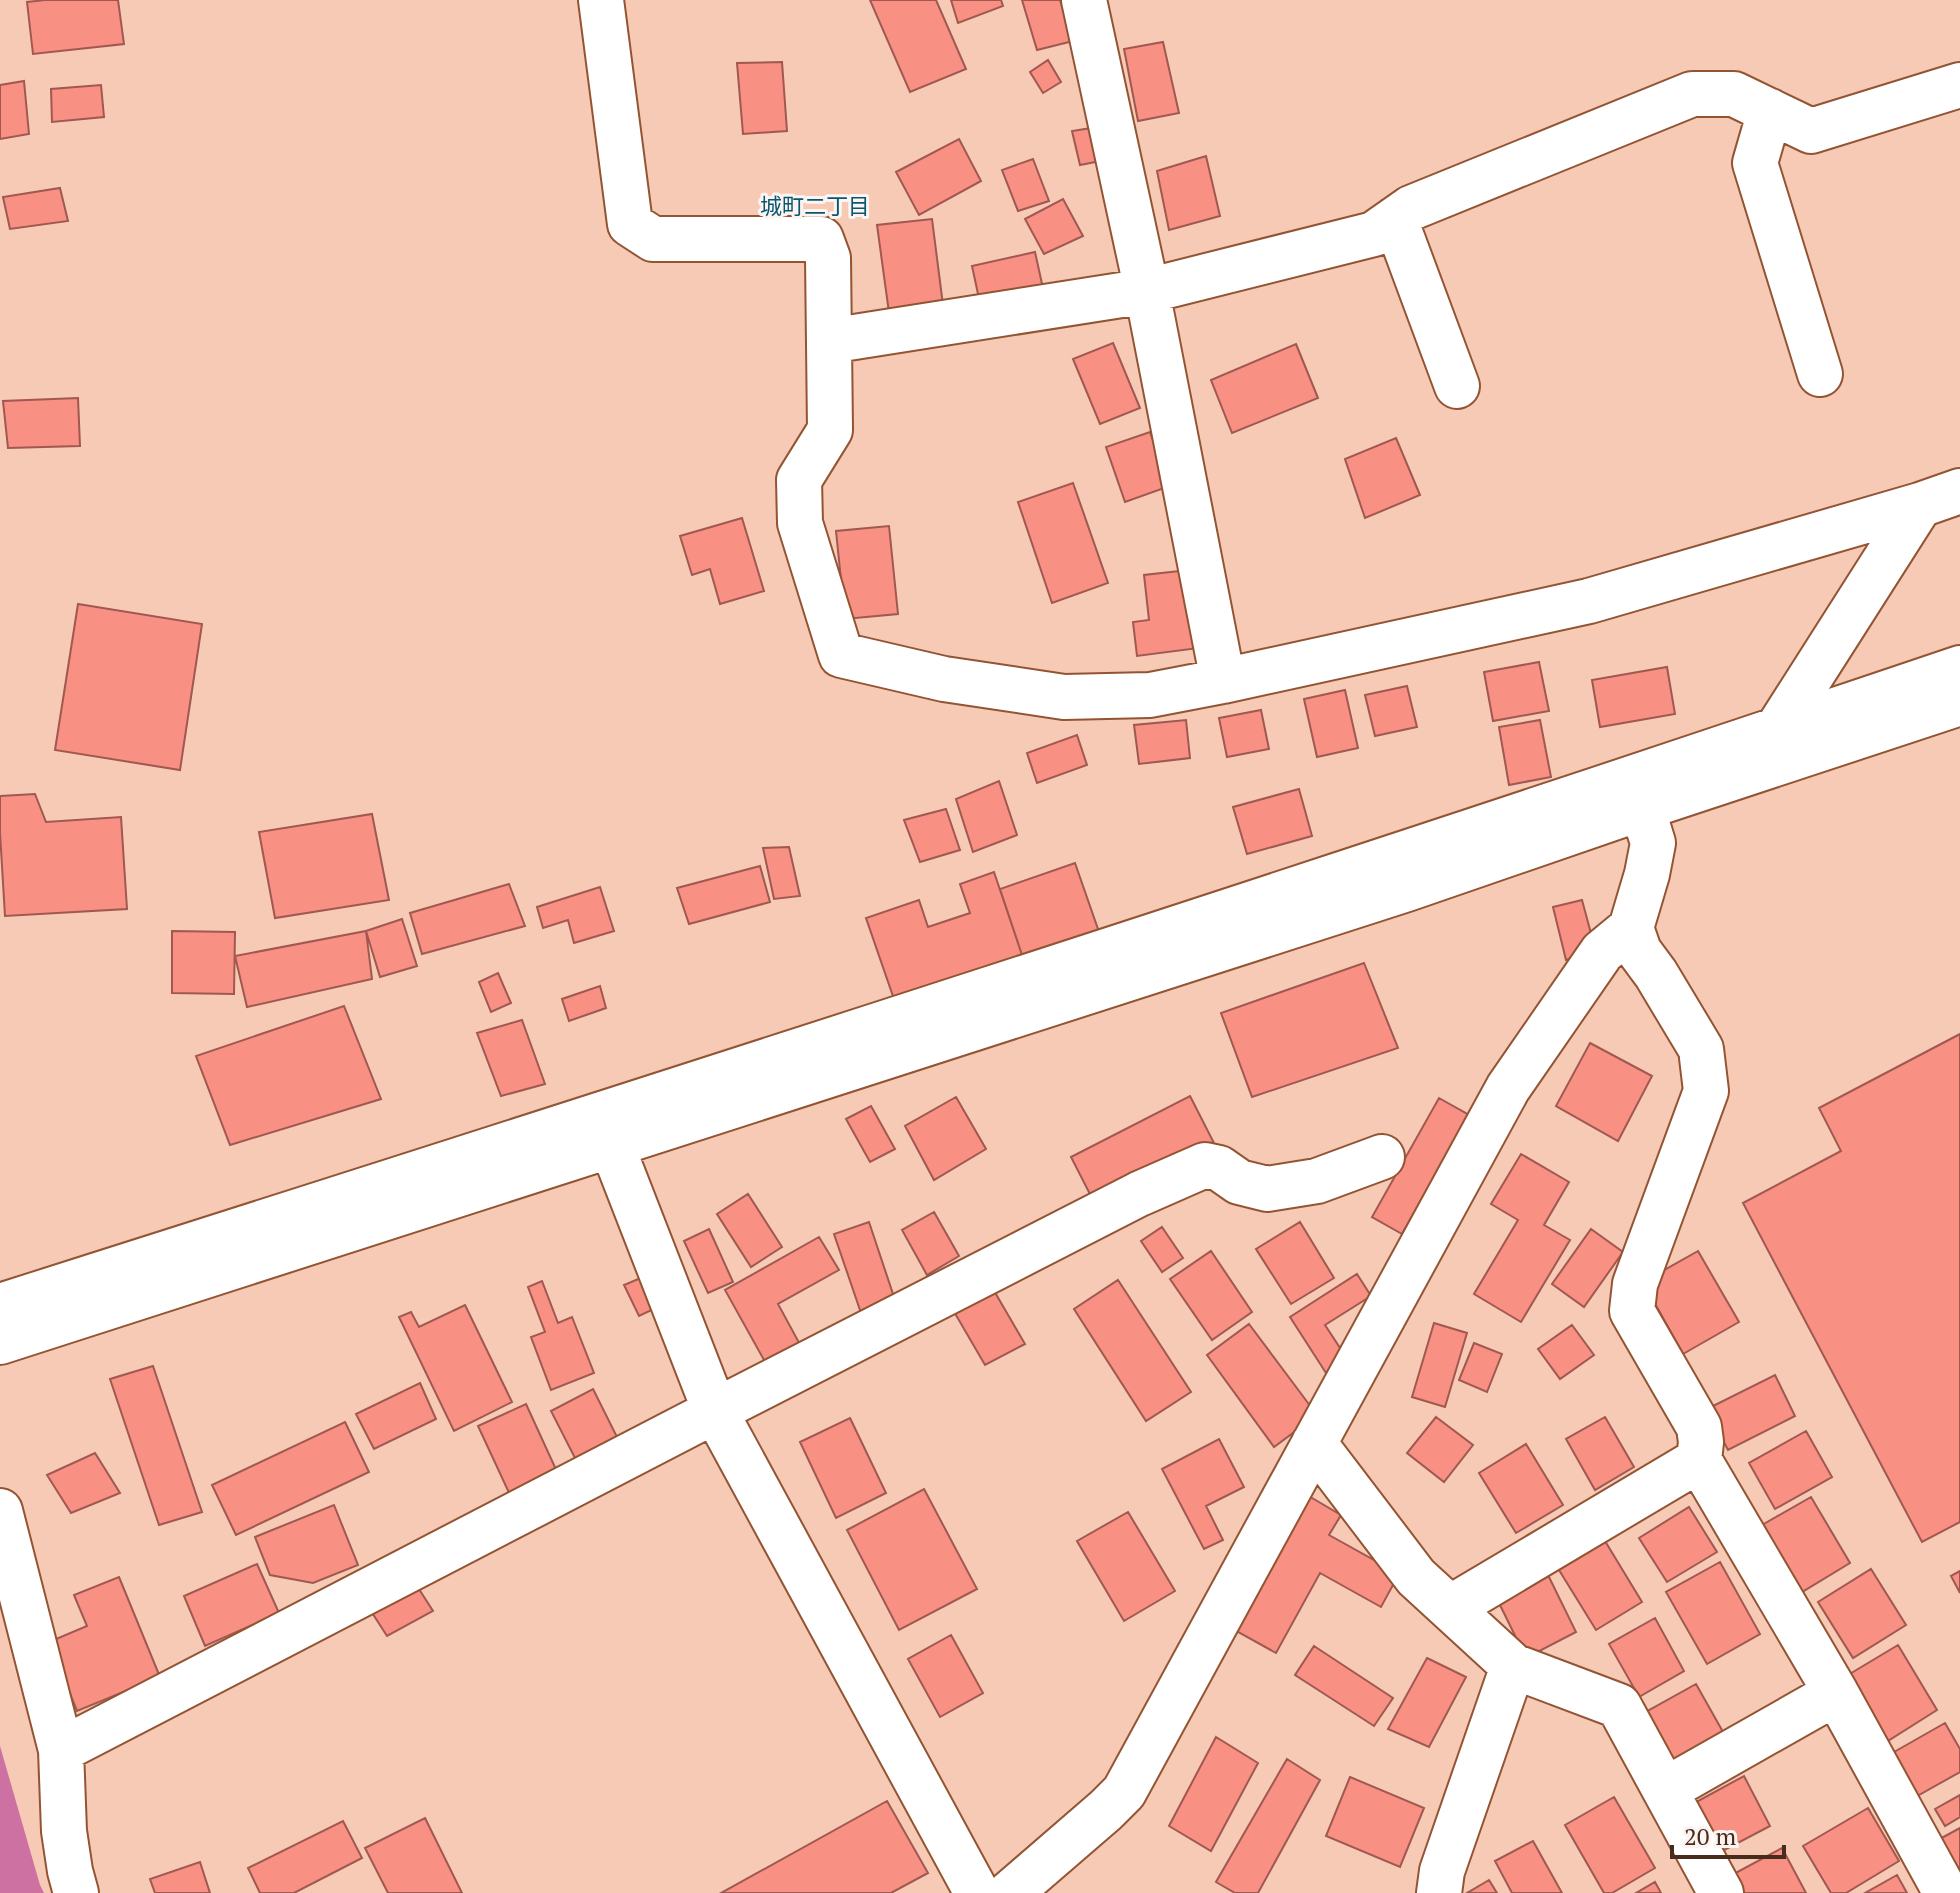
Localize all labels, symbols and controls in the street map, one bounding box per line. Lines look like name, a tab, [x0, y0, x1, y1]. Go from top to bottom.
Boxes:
district label: 城町二丁目	[760, 191, 870, 220]
scale bar	[1672, 1809, 1784, 1859]
text: 20 m	[1684, 1820, 1736, 1852]

